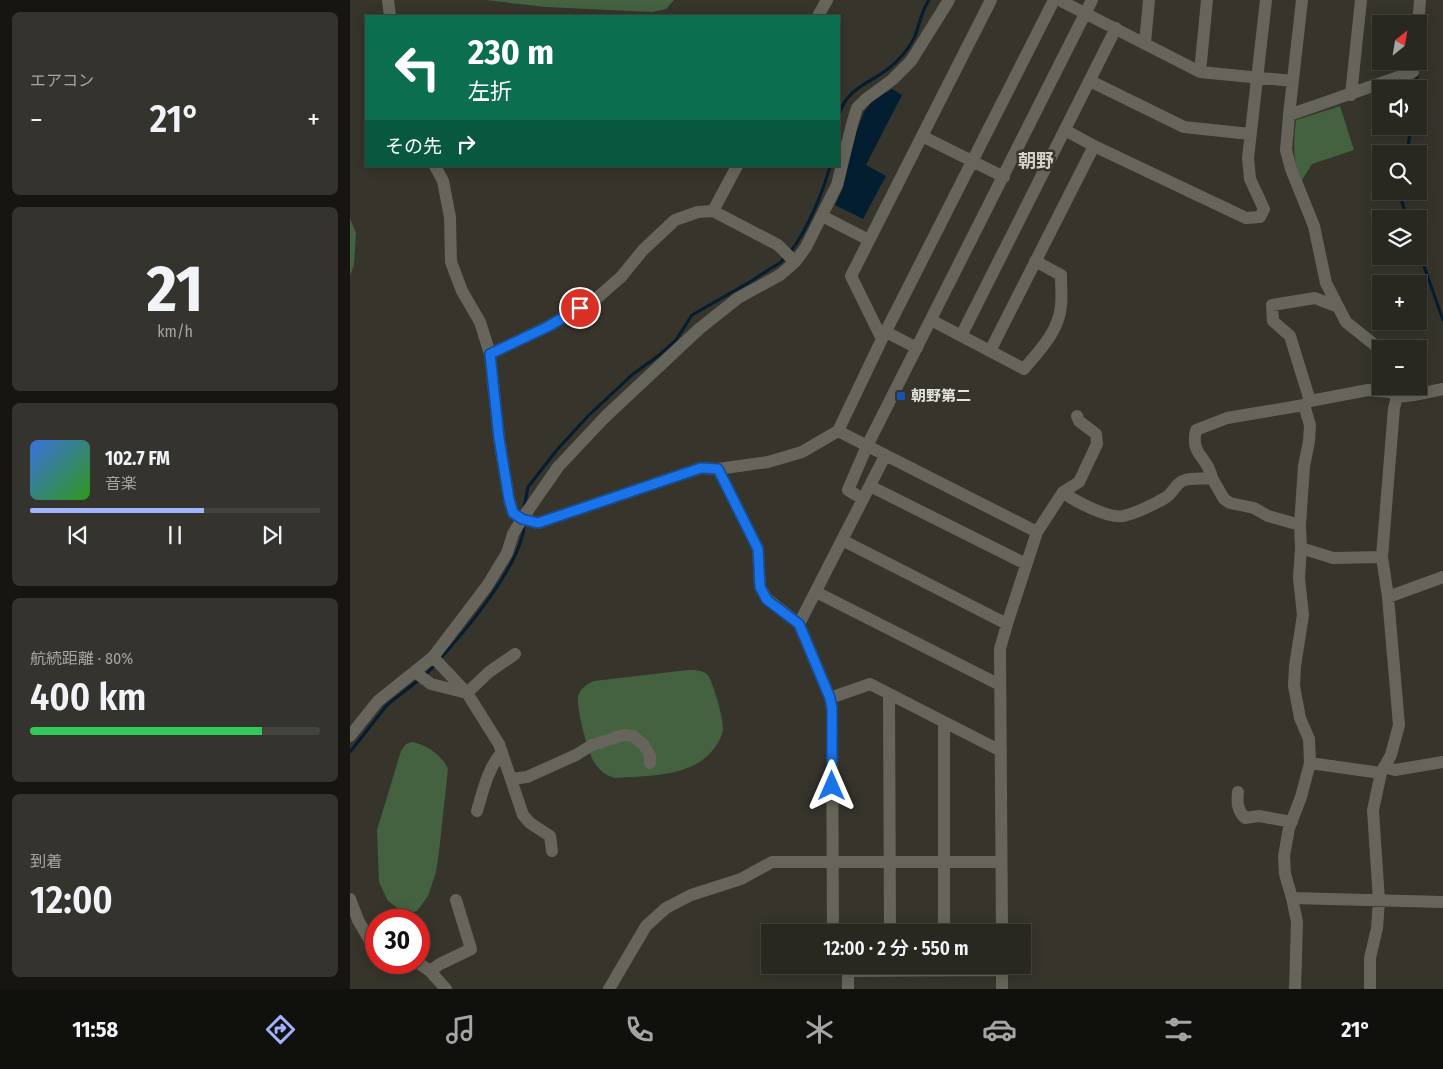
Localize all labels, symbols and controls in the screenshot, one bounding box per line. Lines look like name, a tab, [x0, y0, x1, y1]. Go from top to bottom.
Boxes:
north arrow	[1372, 15, 1428, 70]
map controls	[1372, 15, 1427, 395]
text: 230 m	[468, 31, 554, 73]
icon: left	[385, 35, 450, 100]
text: エアコン	[30, 71, 94, 90]
text: 左折	[468, 78, 512, 105]
button: sound	[1372, 80, 1427, 135]
text: 21°	[150, 96, 200, 142]
text: −	[30, 103, 43, 136]
text: +	[307, 103, 320, 136]
icon: right	[452, 130, 480, 158]
text: その先	[385, 135, 442, 158]
button: search	[1372, 145, 1427, 200]
district label: 朝野	[1018, 150, 1054, 172]
button: layers	[1372, 210, 1427, 265]
text: 21	[147, 250, 203, 328]
button: +	[1372, 275, 1427, 330]
pin	[559, 287, 601, 329]
icon: arrive	[566, 294, 594, 322]
text: km/h	[157, 322, 193, 341]
button: −	[1372, 340, 1427, 395]
place label: 朝野第二	[911, 387, 971, 405]
marker: 朝野第二	[895, 390, 907, 402]
text: 102.7 FM	[105, 447, 170, 470]
text: 音楽	[105, 474, 137, 493]
icon: previous	[64, 521, 92, 549]
icon: pause	[161, 521, 189, 549]
icon: next	[258, 521, 286, 549]
text: 航続距離 · 80%	[30, 649, 133, 668]
text: 400 km	[30, 674, 146, 720]
position arrow	[805, 759, 857, 811]
text: 到着	[30, 852, 62, 871]
text: 12:00	[30, 877, 113, 923]
speed limit sign: 30	[365, 909, 430, 974]
text: 12:00 · 2 分 · 550 m	[823, 937, 969, 960]
icon: directions	[263, 1012, 298, 1047]
icon: music	[443, 1012, 478, 1047]
icon: phone	[622, 1012, 657, 1047]
icon: climate	[802, 1012, 837, 1047]
icon: car	[982, 1012, 1017, 1047]
icon: filters	[1161, 1012, 1196, 1047]
text: 11:58	[72, 1016, 118, 1043]
text: 21°	[1341, 1016, 1371, 1043]

